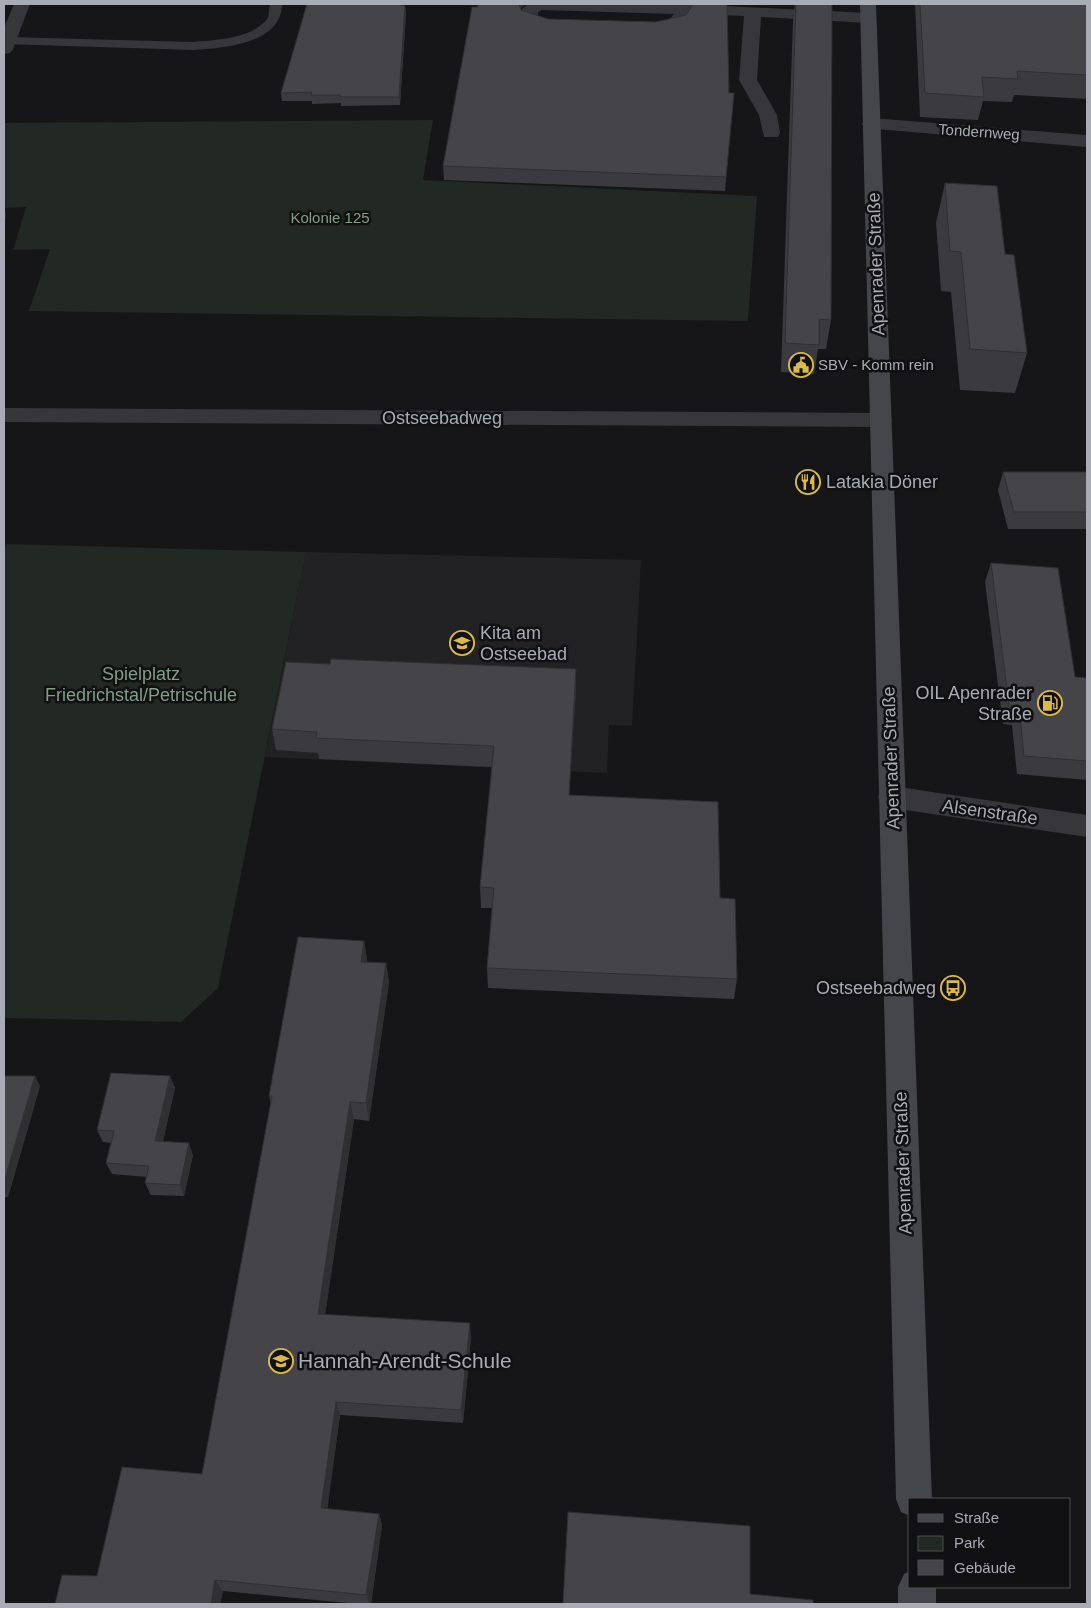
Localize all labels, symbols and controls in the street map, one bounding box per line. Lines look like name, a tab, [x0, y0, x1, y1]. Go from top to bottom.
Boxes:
street label: Tondernweg	[938, 120, 1020, 143]
street label: Apenrader Straße	[864, 192, 888, 336]
park label: Kolonie 125	[290, 209, 370, 226]
public building icon: SBV - Komm rein	[788, 352, 814, 378]
place label: SBV - Komm rein	[818, 356, 934, 373]
street label: Ostseebadweg	[382, 408, 502, 428]
restaurant icon: Latakia Döner	[795, 469, 821, 495]
place label: Latakia Döner	[826, 472, 938, 492]
place label: Kita am Ostseebad	[480, 623, 567, 664]
school or university icon: Kita am Ostseebad	[449, 630, 475, 656]
park label: Spielplatz Friedrichstal/Petrischule	[45, 664, 237, 705]
place label: OIL Apenrader Straße	[916, 683, 1032, 724]
street label: Apenrader Straße	[879, 686, 903, 830]
fuel station icon: OIL Apenrader Straße	[1037, 690, 1063, 716]
street label: Alsenstraße	[941, 795, 1039, 829]
bus stop icon: Ostseebadweg	[940, 975, 966, 1001]
place label: Ostseebadweg	[816, 978, 936, 998]
street label: Apenrader Straße	[891, 1091, 915, 1235]
school or university icon: Hannah-Arendt-Schule	[268, 1348, 294, 1374]
place label: Hannah-Arendt-Schule	[298, 1349, 512, 1372]
legend	[908, 1498, 1071, 1588]
text: Straße	[954, 1509, 999, 1526]
text: Park	[954, 1534, 985, 1551]
text: Gebäude	[954, 1559, 1016, 1576]

